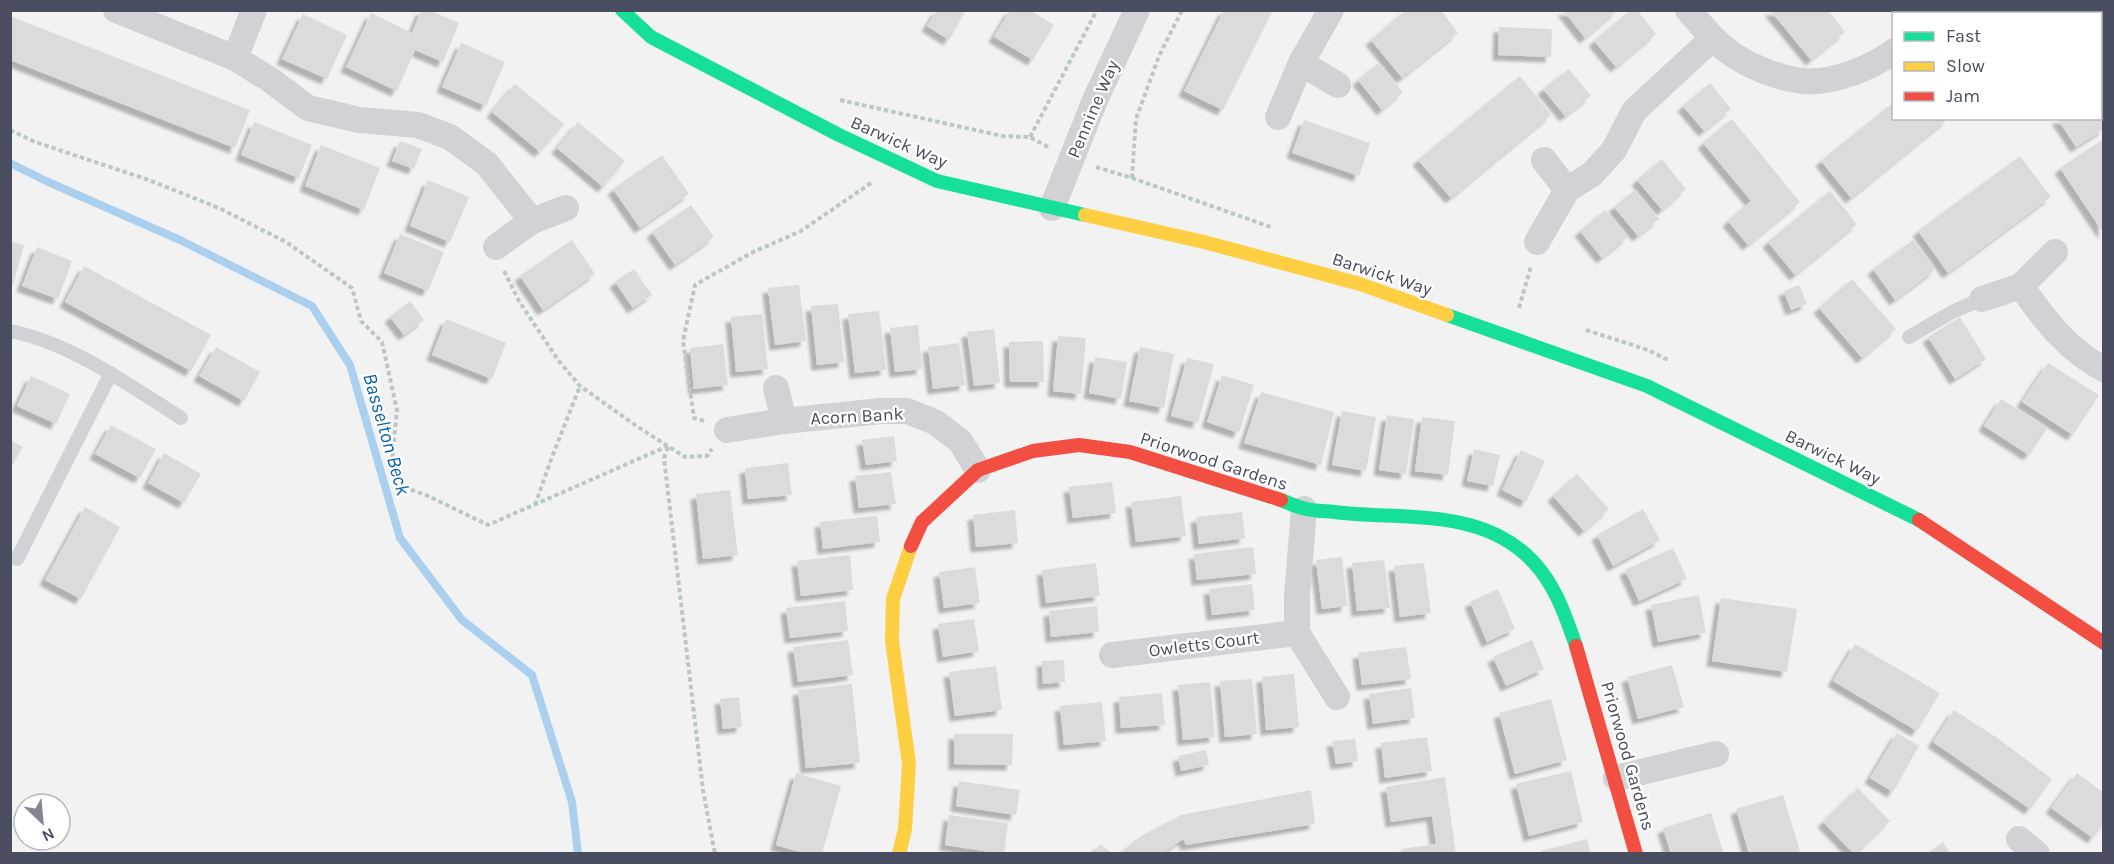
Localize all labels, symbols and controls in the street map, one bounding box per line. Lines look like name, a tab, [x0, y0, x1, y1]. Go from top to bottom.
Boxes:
legend	[1892, 12, 2102, 120]
text: Fast	[1946, 25, 1981, 47]
text: Slow	[1946, 55, 1985, 77]
street label: Pennine Way	[1062, 56, 1124, 161]
text: Jam	[1946, 85, 1980, 107]
street label: Barwick Way	[847, 111, 951, 173]
street label: Barwick Way	[1329, 248, 1435, 301]
water label: Basselton Beck	[358, 370, 415, 499]
street label: Acorn Bank	[810, 403, 904, 429]
street label: Barwick Way	[1782, 424, 1885, 490]
street label: Priorwood Gardens	[1137, 427, 1291, 495]
street label: Owletts Court	[1147, 626, 1261, 662]
street label: Priorwood Gardens	[1596, 679, 1660, 833]
north arrow	[12, 792, 72, 852]
text: N	[39, 824, 58, 846]

